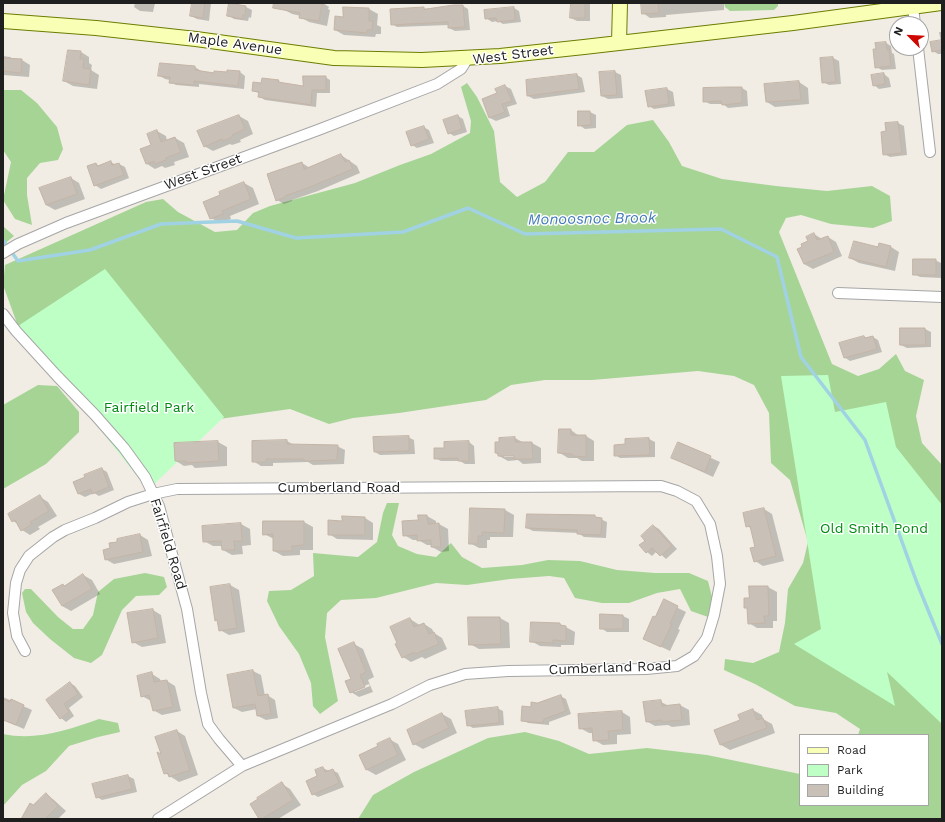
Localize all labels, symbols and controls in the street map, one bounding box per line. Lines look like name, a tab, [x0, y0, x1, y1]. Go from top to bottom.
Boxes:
north arrow	[889, 16, 929, 56]
text: N	[891, 25, 906, 38]
street label: Maple Avenue	[187, 29, 283, 59]
street label: West Street	[472, 42, 554, 68]
street label: West Street	[162, 150, 244, 194]
water label: Monoosnoc Brook	[528, 209, 656, 229]
park label: Fairfield Park	[104, 400, 194, 416]
street label: Cumberland Road	[278, 480, 400, 496]
street label: Fairfield Road	[146, 496, 190, 592]
park label: Old Smith Pond	[820, 521, 928, 537]
street label: Cumberland Road	[548, 657, 672, 679]
legend	[799, 734, 929, 806]
text: Road	[837, 743, 866, 757]
text: Park	[837, 763, 863, 777]
text: Building	[837, 783, 884, 797]

